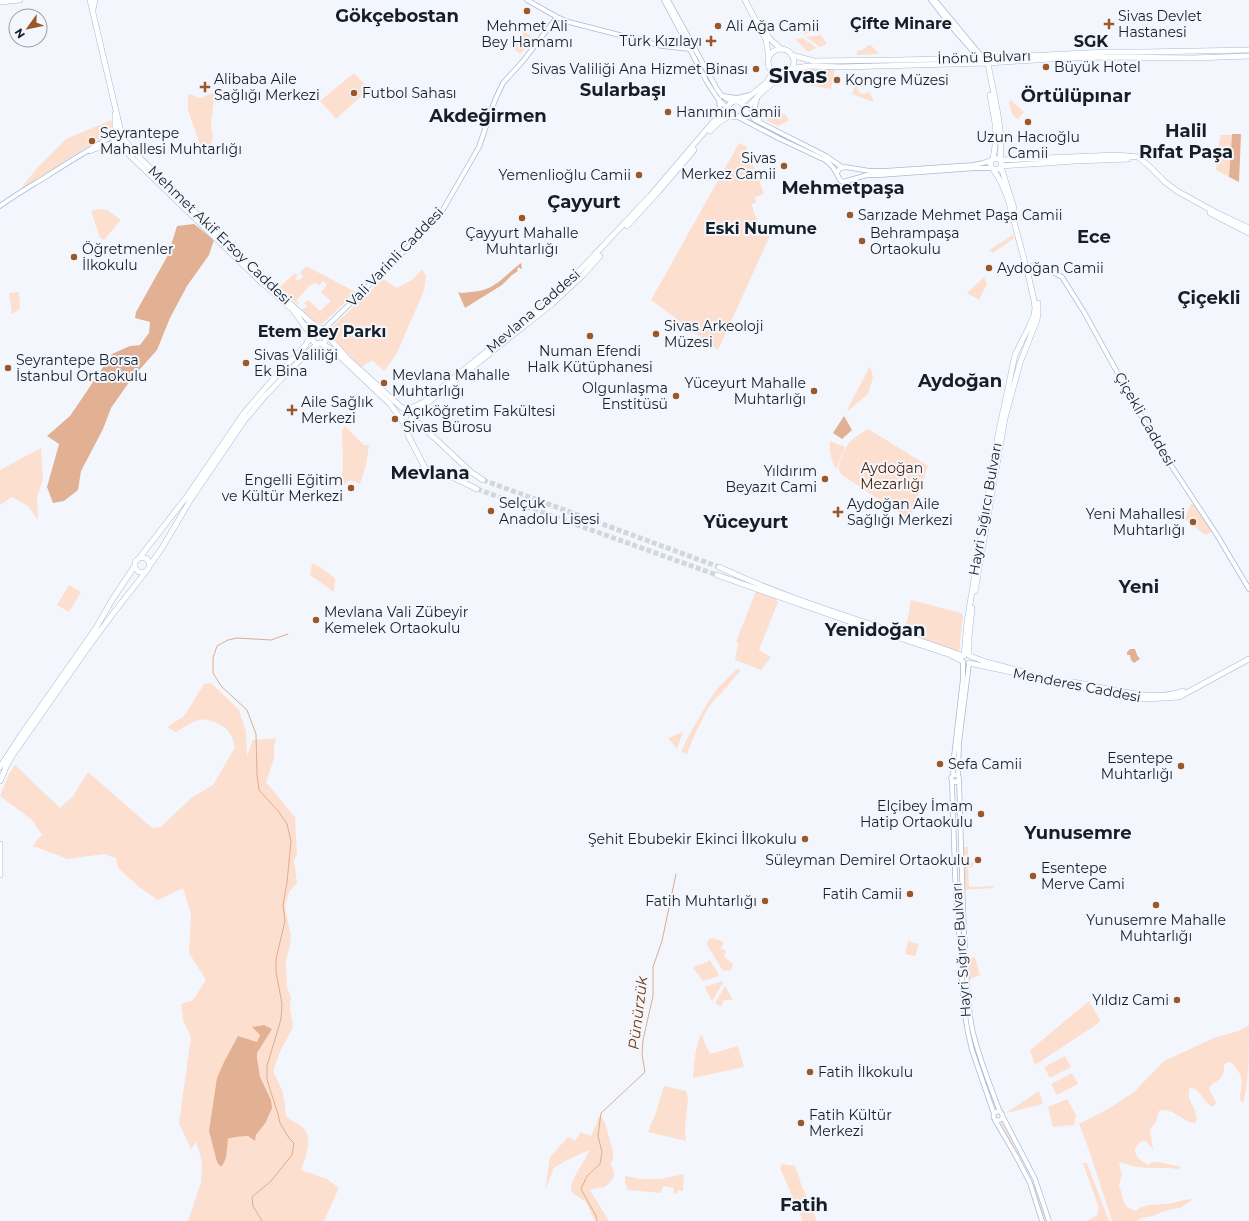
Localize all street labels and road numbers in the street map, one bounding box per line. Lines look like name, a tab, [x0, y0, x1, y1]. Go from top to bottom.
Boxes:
street label: İnönü Bulvarı	[937, 46, 1031, 68]
street label: Mehmet Akif Ersoy Caddesi	[145, 162, 295, 308]
street label: Vali Varinli Caddesi	[343, 203, 447, 311]
street label: Mevlana Caddesi	[482, 265, 584, 357]
street label: Çiçekli Caddesi	[1111, 369, 1179, 469]
street label: Hayri Sığırcı Bulvarı	[964, 441, 1006, 577]
street label: Menderes Caddesi	[1012, 664, 1142, 706]
street label: Hayri Sığırcı Bulvarı	[947, 882, 975, 1018]

